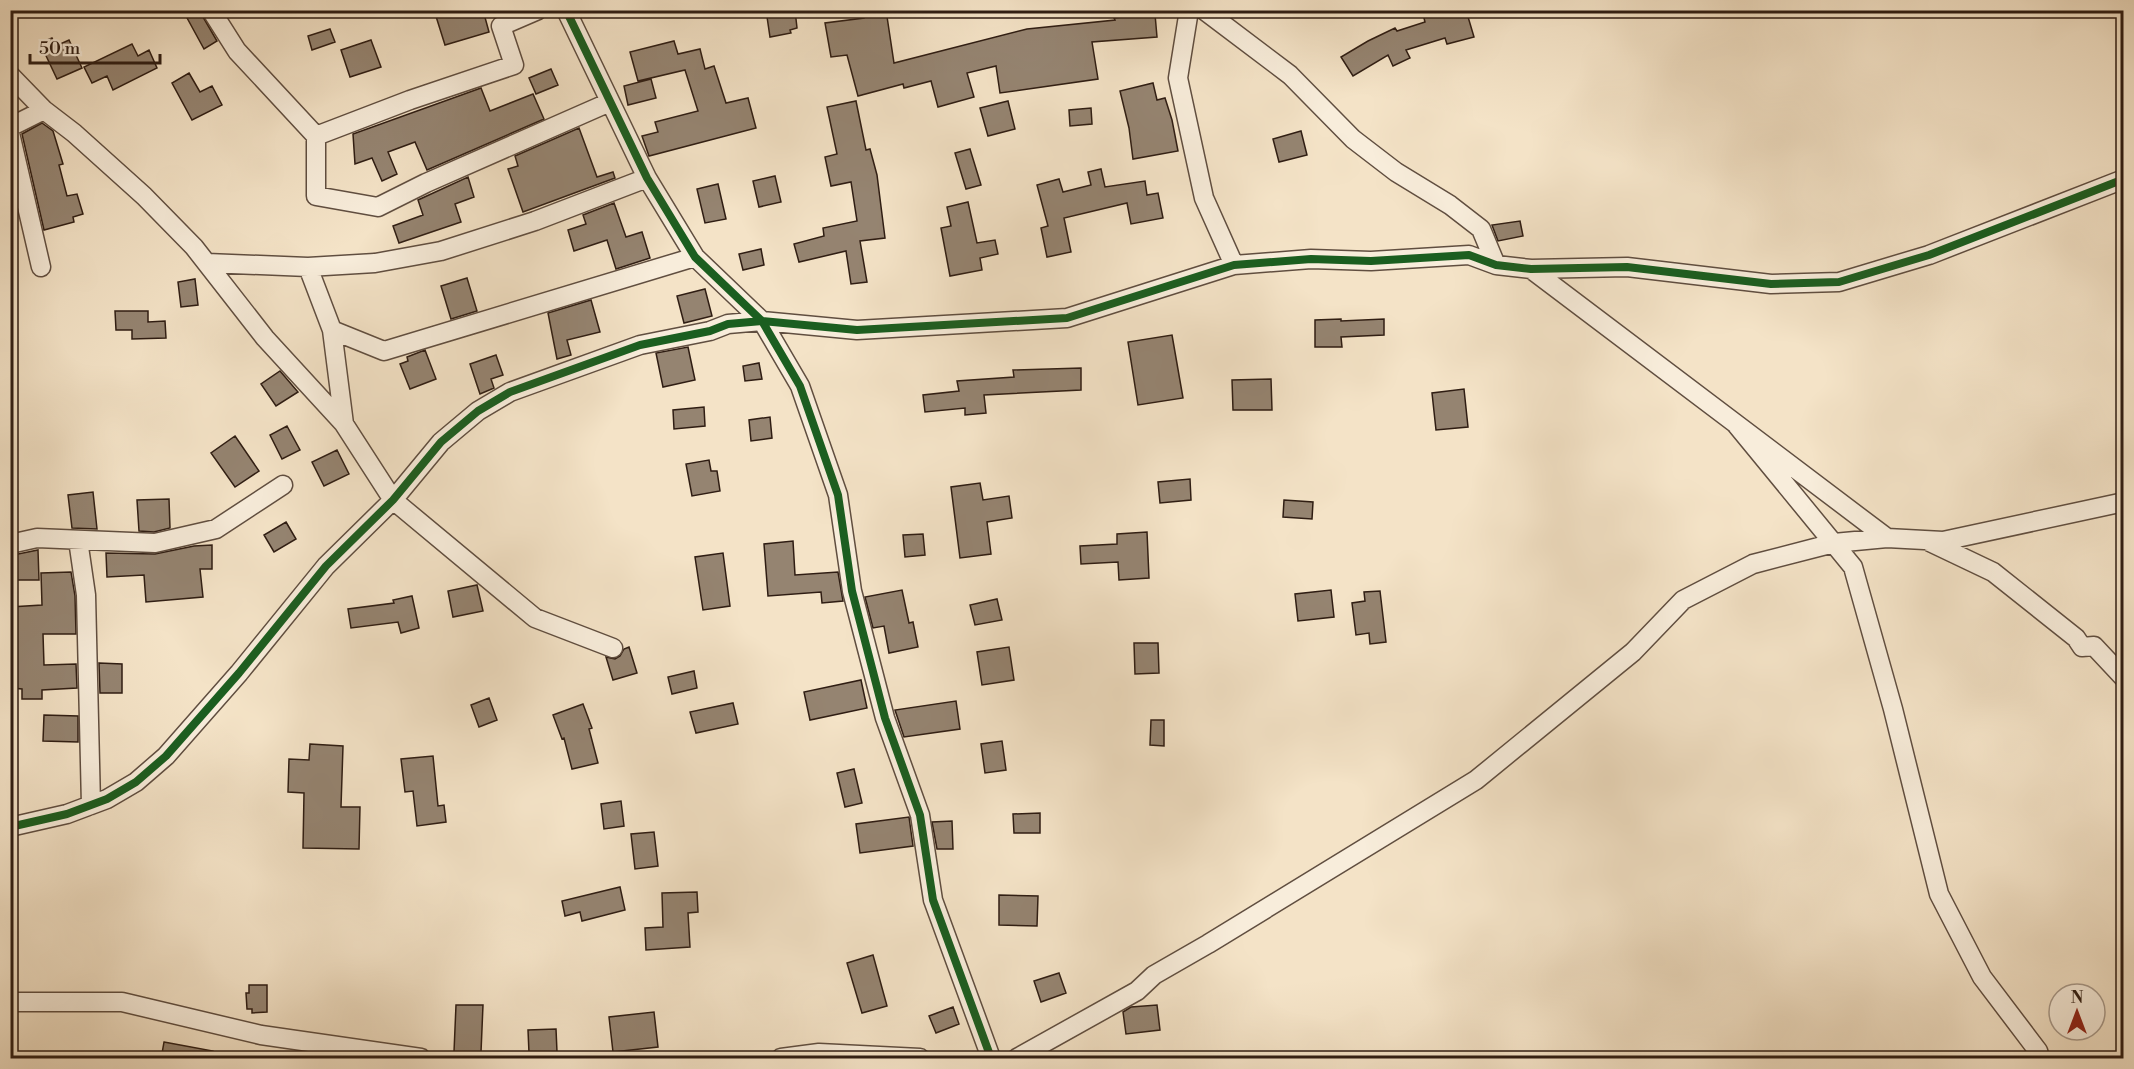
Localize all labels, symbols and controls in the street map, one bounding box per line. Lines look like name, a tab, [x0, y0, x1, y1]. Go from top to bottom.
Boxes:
scale bar	[30, 27, 160, 65]
text: 50 m	[39, 37, 81, 60]
north arrow	[2047, 982, 2107, 1042]
text: N	[2071, 988, 2084, 1008]

